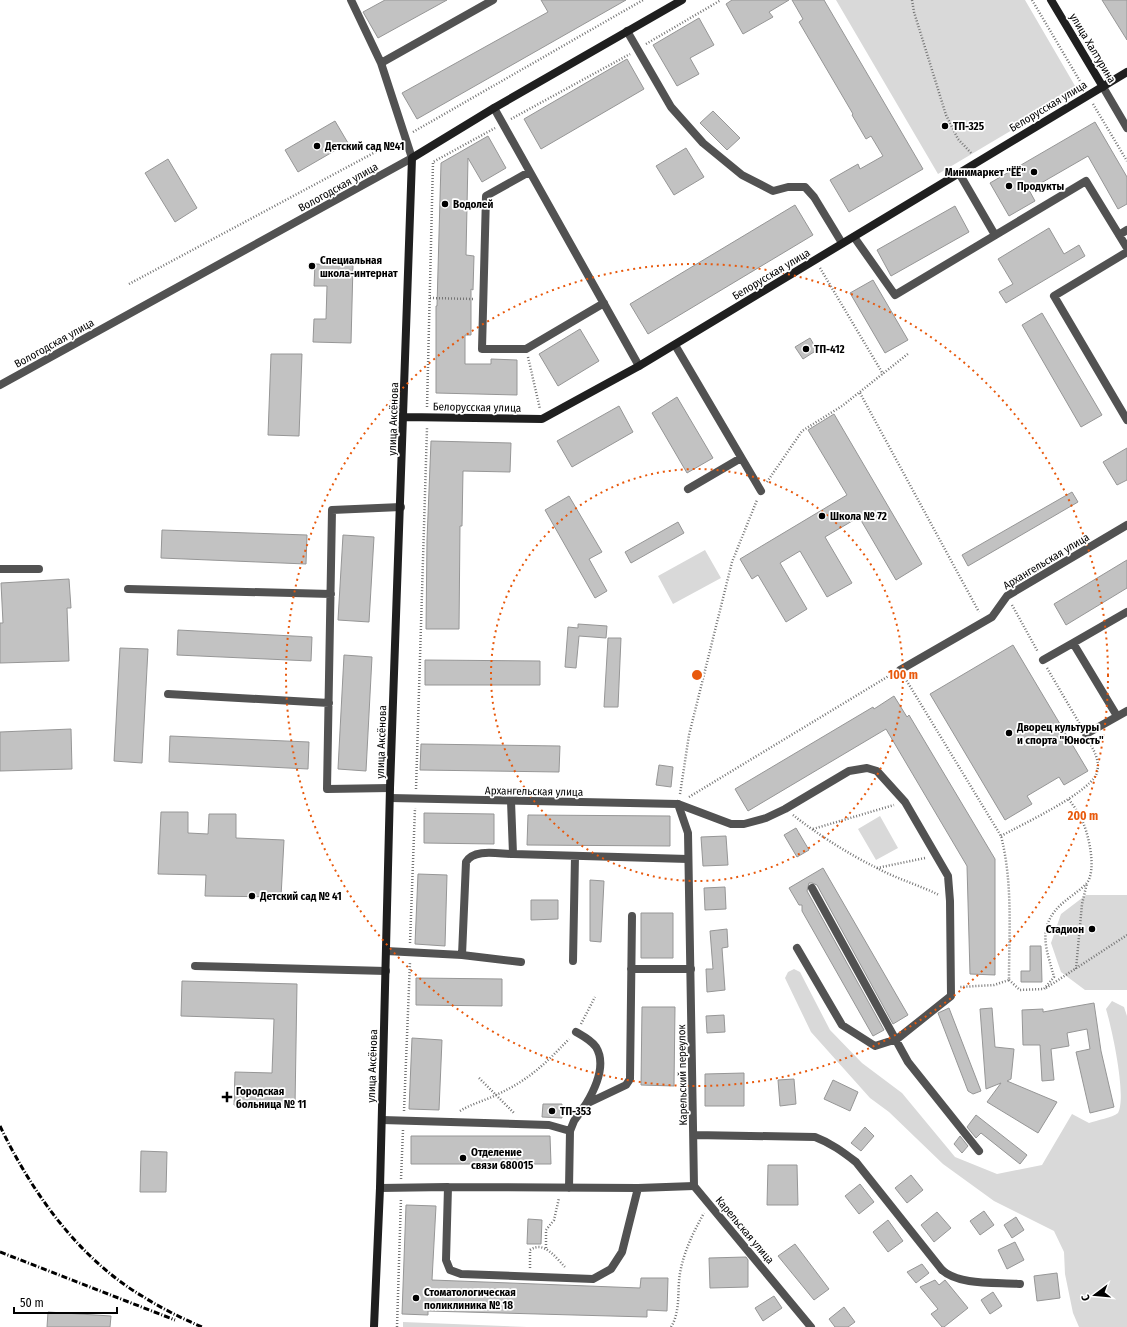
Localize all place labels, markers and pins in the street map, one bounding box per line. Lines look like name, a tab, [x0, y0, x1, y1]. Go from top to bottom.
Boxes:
place label: ТП-325	[953, 120, 985, 133]
marker: ТП-325	[940, 121, 950, 131]
place label: Детский сад №41	[324, 140, 404, 153]
marker: Детский сад №41	[312, 141, 322, 151]
place label: Минимаркет "ЁЁ"	[945, 166, 1026, 179]
marker: Минимаркет "ЁЁ"	[1029, 167, 1039, 177]
place label: Продукты	[1017, 180, 1064, 193]
marker: Продукты	[1004, 181, 1014, 191]
place label: Водолей	[453, 198, 493, 211]
marker: Водолей	[440, 199, 450, 209]
place label: Специальная школа-интернат	[320, 254, 398, 280]
marker: Специальная школа-интернат	[307, 261, 317, 271]
place label: ТП-412	[814, 343, 845, 356]
marker: ТП-412	[801, 344, 811, 354]
place label: Школа № 72	[830, 510, 887, 523]
marker: Школа № 72	[817, 511, 827, 521]
centre of rings	[690, 668, 704, 682]
place label: Дворец культуры и спорта "Юность"	[1016, 721, 1104, 747]
marker: Дворец культуры и спорта "Юность"	[1004, 728, 1014, 738]
place label: Детский сад № 41	[259, 890, 342, 903]
marker: Детский сад № 41	[247, 891, 257, 901]
place label: Стадион	[1046, 923, 1084, 936]
marker: Стадион	[1087, 924, 1097, 934]
place label: Городская больница № 11	[236, 1085, 307, 1111]
marker: Городская больница № 11	[221, 1091, 233, 1103]
place label: ТП-353	[560, 1105, 591, 1118]
marker: ТП-353	[547, 1106, 557, 1116]
place label: Отделение связи 680015	[471, 1146, 534, 1172]
marker: Отделение связи 680015	[458, 1153, 468, 1163]
place label: Стоматологическая поликлиника № 18	[424, 1286, 516, 1312]
marker: Стоматологическая поликлиника № 18	[411, 1293, 421, 1303]

